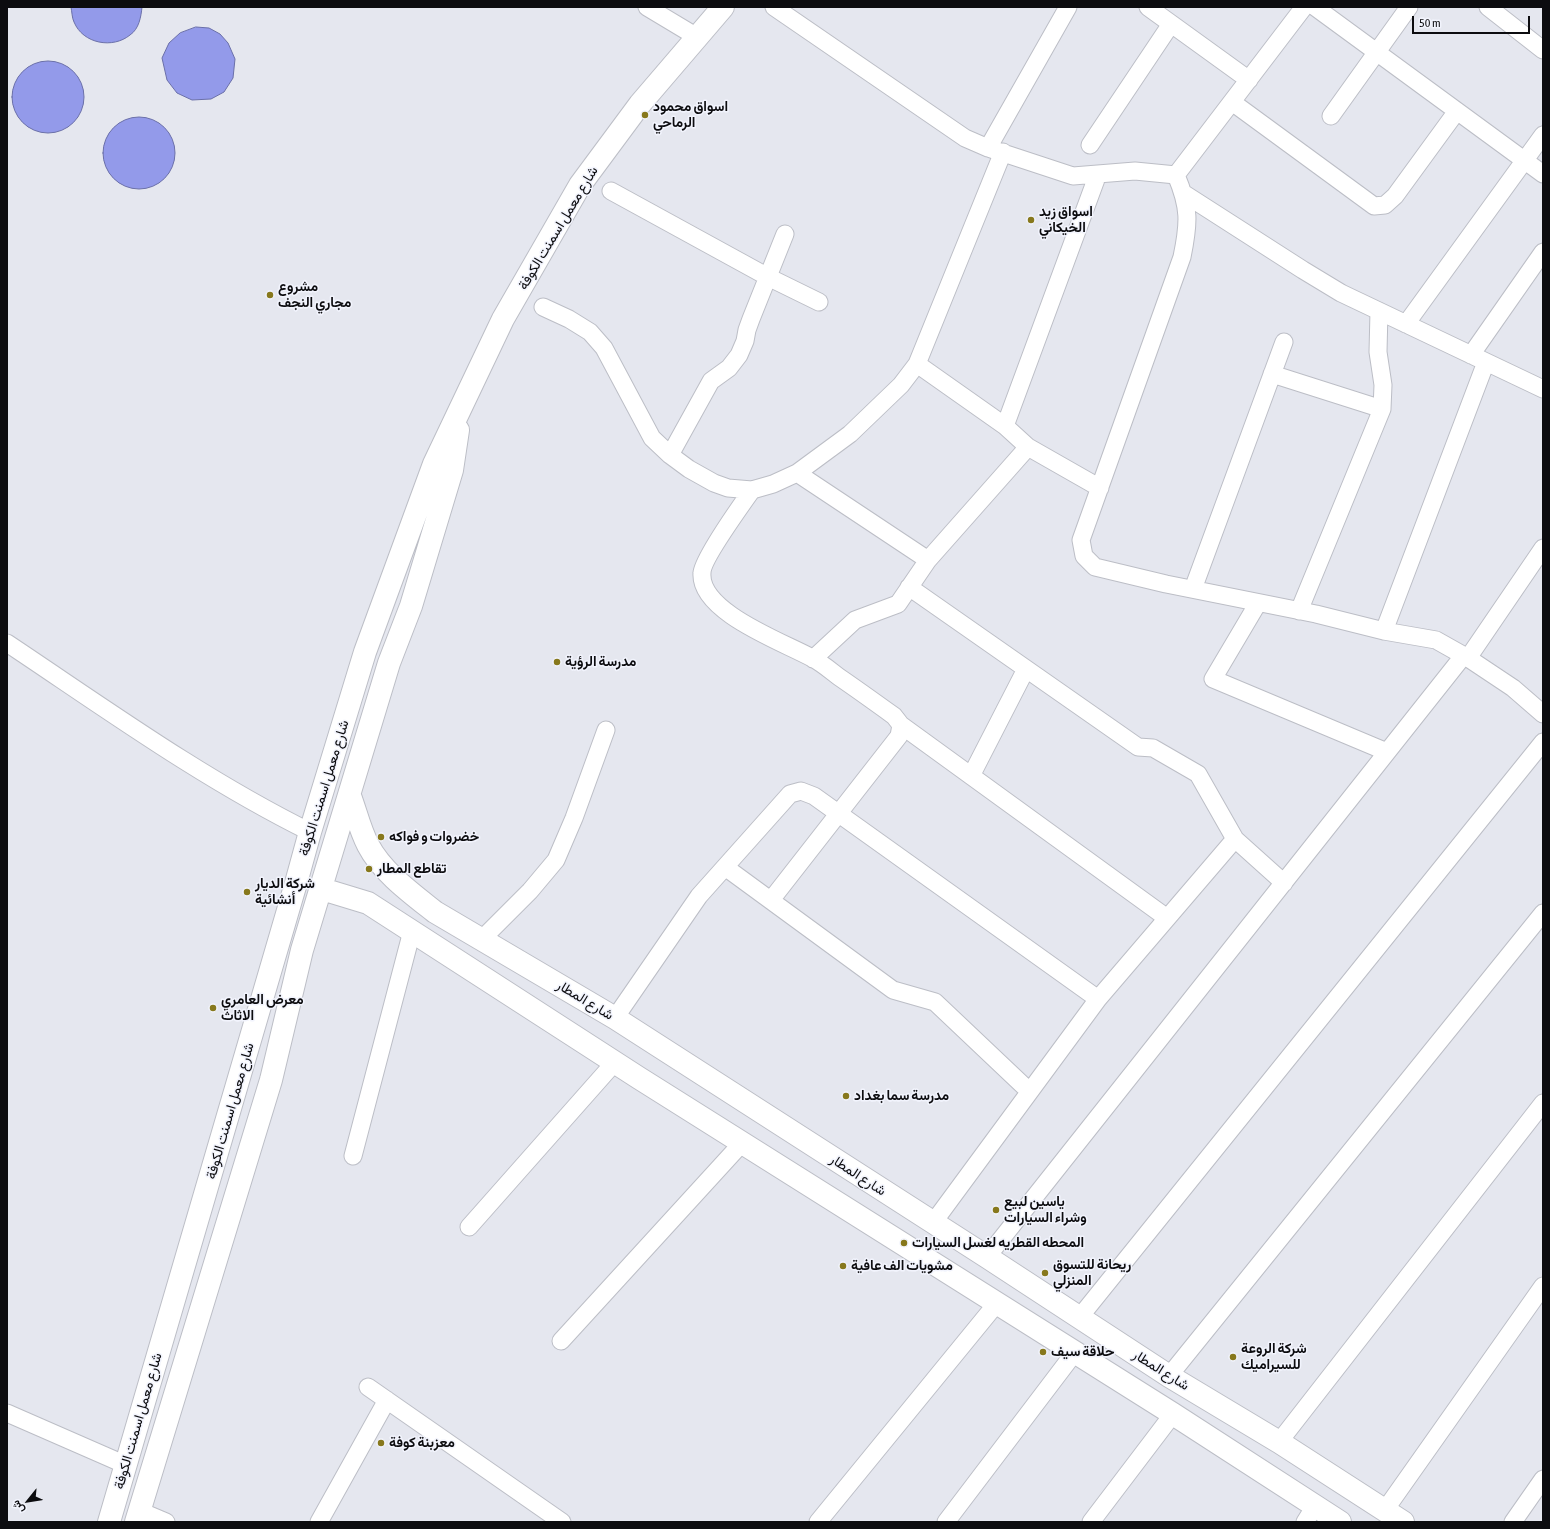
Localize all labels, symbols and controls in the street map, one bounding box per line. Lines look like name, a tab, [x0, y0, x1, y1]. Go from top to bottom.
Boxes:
scale bar	[1414, 8, 1532, 34]
text: 50 m	[1419, 16, 1441, 30]
place label: اسواق محمود الرماحي	[653, 99, 728, 132]
marker: اسواق محمود الرماحي	[640, 110, 650, 120]
street label: شارع معمل اسمنت الكوفة	[514, 163, 602, 293]
place label: اسواق زيد الخيكاني	[1039, 204, 1093, 236]
marker: اسواق زيد الخيكاني	[1026, 215, 1036, 225]
place label: مشروع مجاري النجف	[278, 279, 351, 312]
marker: مشروع مجاري النجف	[265, 290, 275, 300]
place label: مدرسة الرؤية	[565, 654, 636, 670]
marker: مدرسة الرؤية	[552, 657, 562, 667]
street label: شارع معمل اسمنت الكوفة	[295, 718, 353, 858]
place label: خضروات و فواكه	[389, 829, 479, 845]
marker: خضروات و فواكه	[376, 832, 386, 842]
place label: تقاطع المطار	[377, 861, 447, 877]
marker: تقاطع المطار	[364, 864, 374, 874]
place label: شركة الديار أنشائية	[255, 876, 315, 908]
marker: شركة الديار أنشائية	[242, 887, 252, 897]
street label: شارع المطار	[554, 977, 616, 1023]
place label: معرض العامري الاثاث	[221, 992, 304, 1024]
marker: معرض العامري الاثاث	[208, 1003, 218, 1013]
street label: شارع معمل اسمنت الكوفة	[202, 1041, 258, 1181]
place label: مدرسة سما بغداد	[854, 1088, 949, 1104]
marker: مدرسة سما بغداد	[841, 1091, 851, 1101]
street label: شارع المطار	[827, 1151, 889, 1199]
place label: ياسين لبيع وشراء السيارات	[1004, 1194, 1087, 1226]
marker: ياسين لبيع وشراء السيارات	[991, 1205, 1001, 1215]
place label: المحطه القطريه لغسل السيارات	[912, 1235, 1084, 1251]
marker: المحطه القطريه لغسل السيارات	[899, 1238, 909, 1248]
place label: ريحانة للتسوق المنزلي	[1053, 1257, 1131, 1290]
place label: مشويات الف عافية	[851, 1258, 953, 1274]
marker: مشويات الف عافية	[838, 1261, 848, 1271]
marker: ريحانة للتسوق المنزلي	[1040, 1268, 1050, 1278]
place label: شركة الروعة للسيراميك	[1241, 1341, 1307, 1374]
place label: حلاقة سيف	[1051, 1344, 1114, 1360]
street label: شارع المطار	[1130, 1346, 1192, 1394]
marker: حلاقة سيف	[1038, 1347, 1048, 1357]
street label: شارع معمل اسمنت الكوفة	[110, 1351, 166, 1491]
marker: شركة الروعة للسيراميك	[1228, 1352, 1238, 1362]
place label: معزبنة كوفة	[389, 1435, 455, 1451]
marker: معزبنة كوفة	[376, 1438, 386, 1448]
north arrow	[8, 1481, 48, 1521]
text: ش	[9, 1498, 26, 1516]

